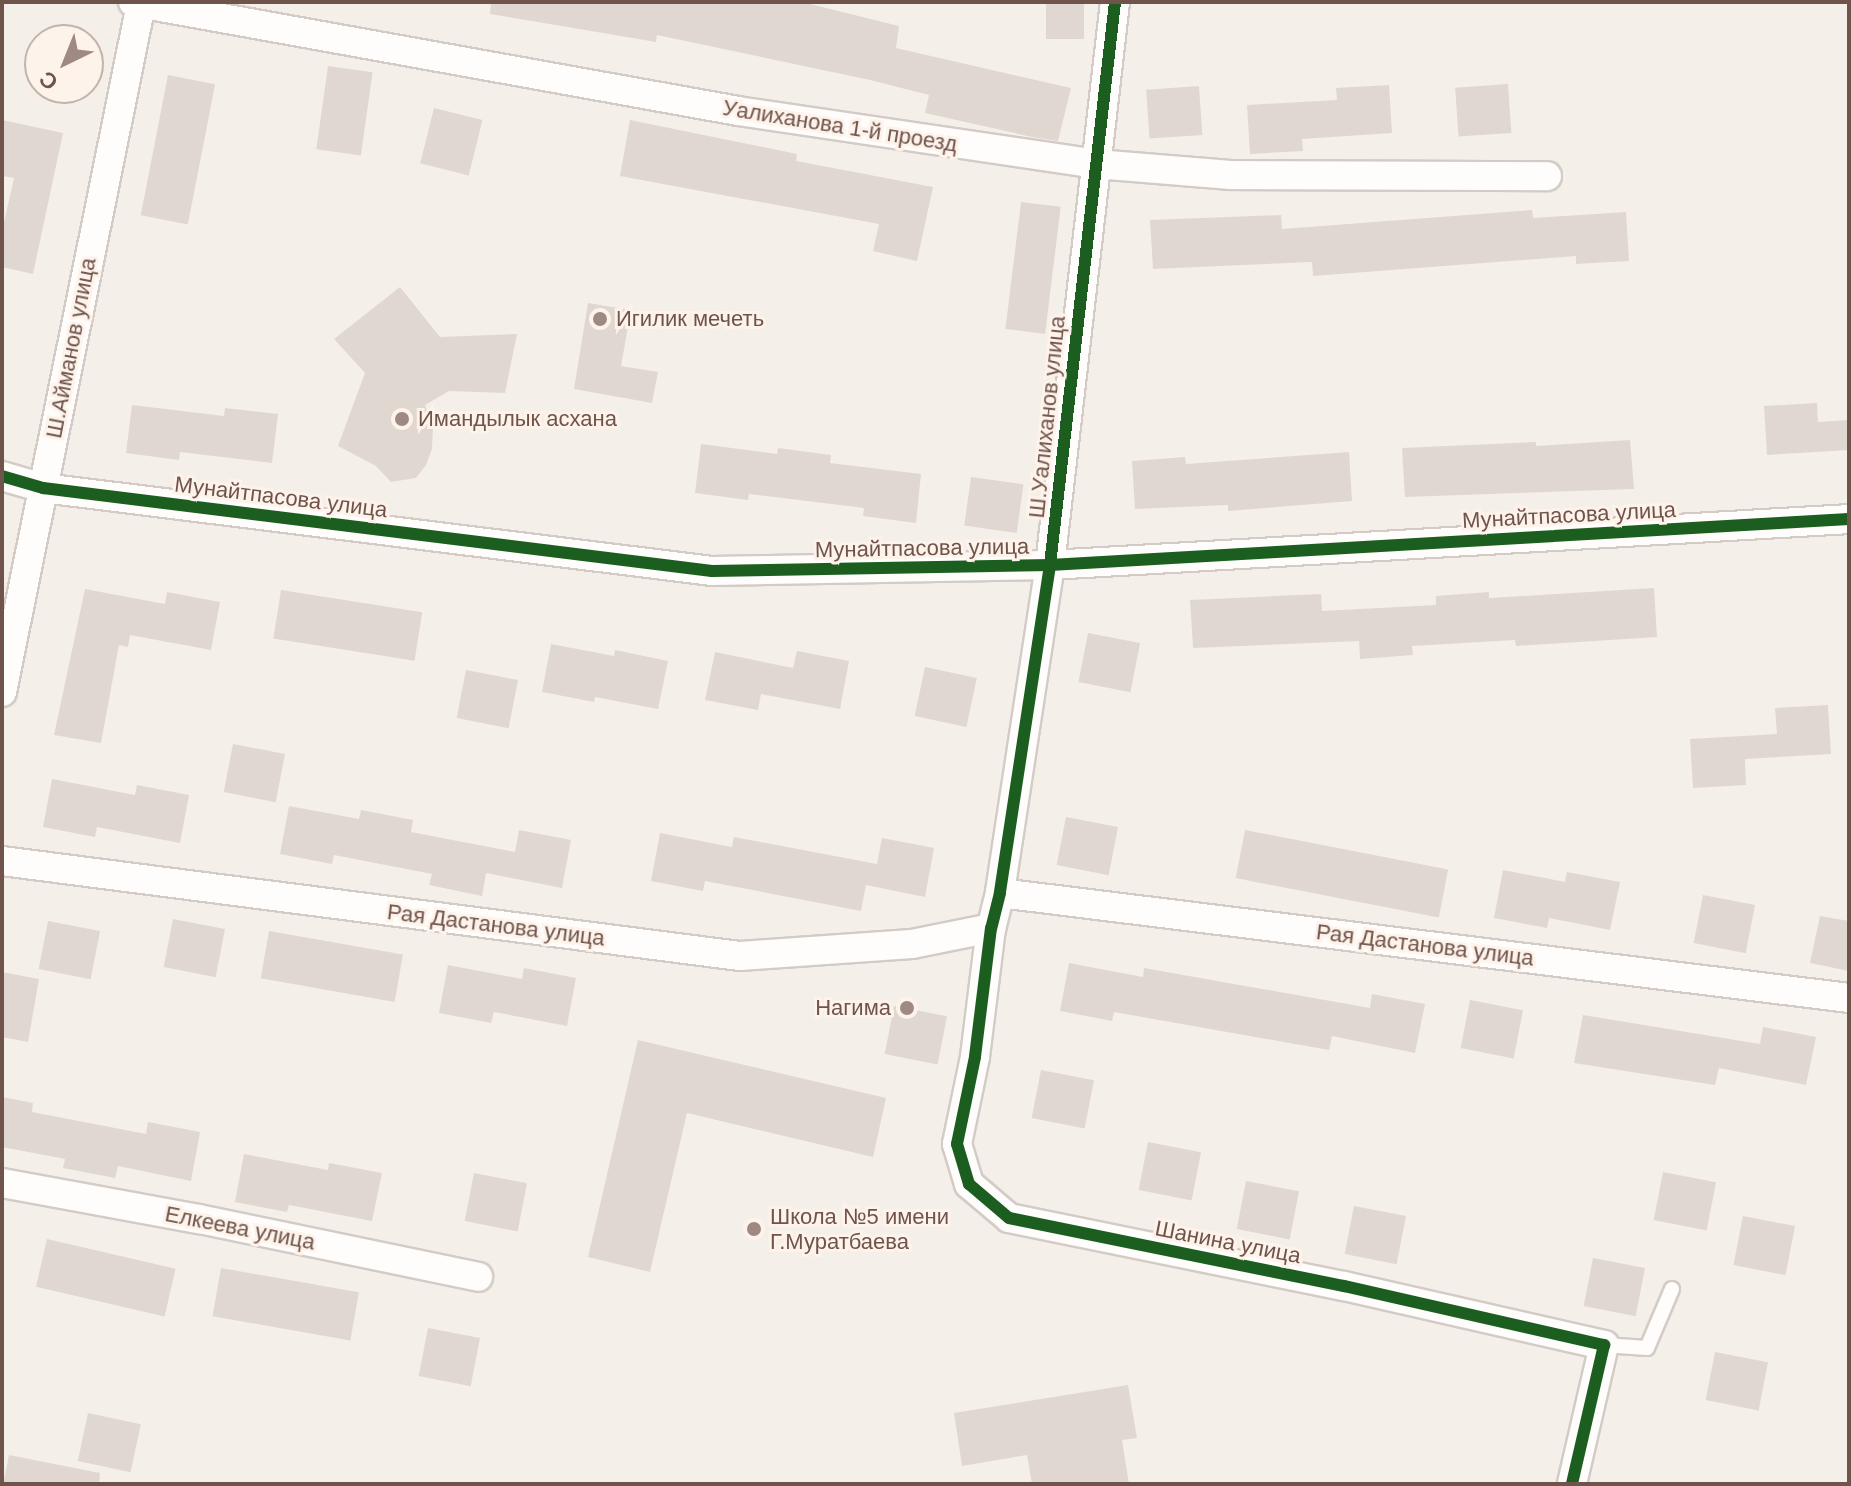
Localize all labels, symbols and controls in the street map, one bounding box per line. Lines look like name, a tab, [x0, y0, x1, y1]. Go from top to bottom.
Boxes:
north arrow	[24, 24, 104, 104]
text: С	[34, 66, 63, 95]
street label: Уалиханова 1-й проезд	[721, 94, 959, 158]
street label: Ш.Айманов улица	[41, 256, 101, 440]
place label: Игилик мечеть	[616, 306, 764, 332]
marker: Игилик мечеть	[591, 310, 609, 328]
street label: Ш.Уалиханов улица	[1023, 315, 1071, 519]
place label: Имандылык асхана	[418, 406, 617, 432]
marker: Имандылык асхана	[393, 410, 411, 428]
street label: Мунайтпасова улица	[173, 471, 389, 523]
street label: Мунайтпасова улица	[1461, 496, 1677, 534]
street label: Мунайтпасова улица	[815, 533, 1029, 563]
street label: Рая Дастанова улица	[386, 899, 606, 951]
street label: Рая Дастанова улица	[1315, 919, 1535, 971]
place label: Нагима	[815, 995, 891, 1021]
marker: Нагима	[898, 999, 916, 1017]
street label: Елкеева улица	[163, 1201, 317, 1255]
place label: Школа №5 имени Г.Муратбаева	[770, 1203, 949, 1254]
street label: Шанина улица	[1153, 1215, 1303, 1269]
marker: Школа №5 имени Г.Муратбаева	[745, 1220, 763, 1238]

